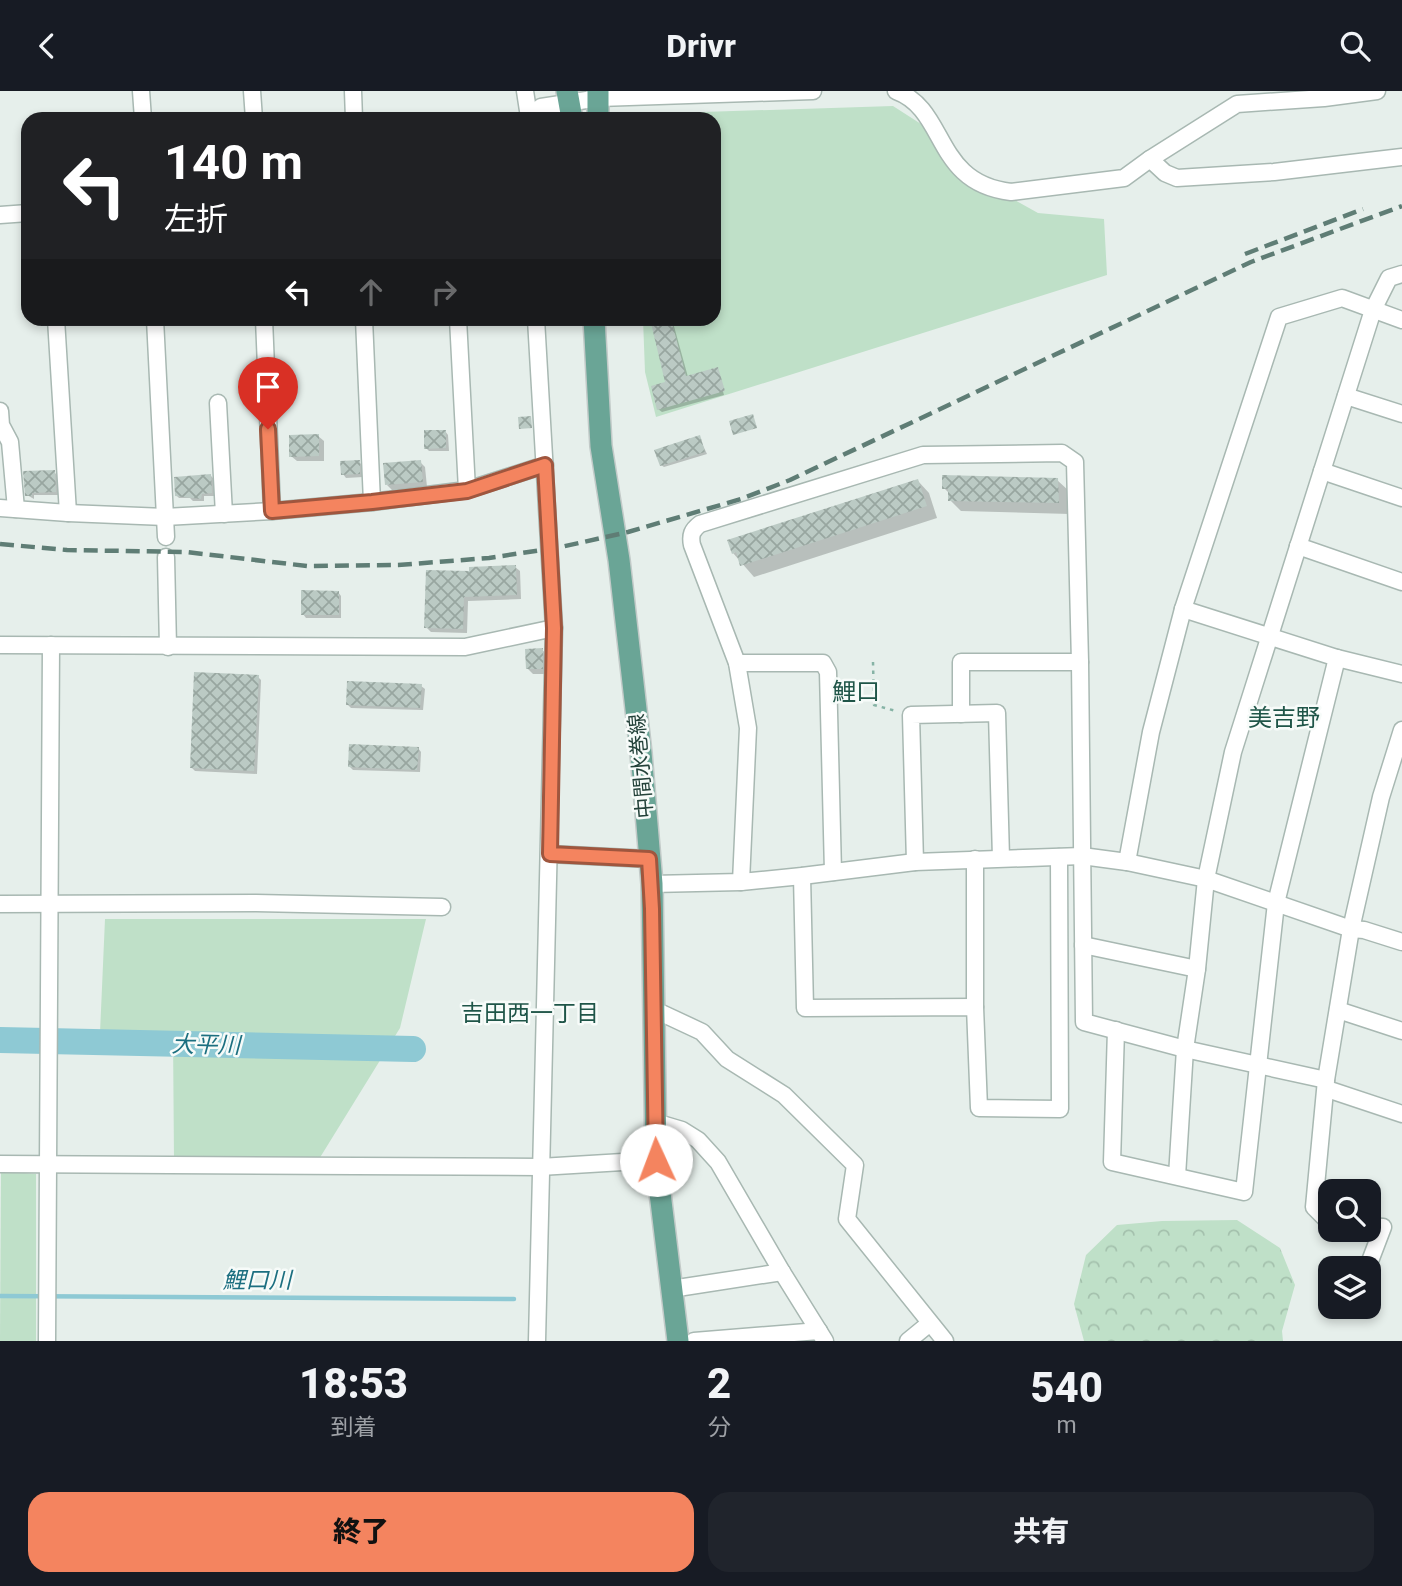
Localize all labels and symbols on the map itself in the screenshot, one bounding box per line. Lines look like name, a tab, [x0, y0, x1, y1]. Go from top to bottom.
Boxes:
pin	[238, 357, 298, 429]
district label: 鯉口	[832, 678, 880, 706]
district label: 美吉野	[1248, 704, 1320, 732]
street label: 中間水巻線	[624, 713, 658, 819]
district label: 吉田西一丁目	[461, 1000, 599, 1027]
water label: 大平川	[171, 1031, 244, 1059]
position arrow	[619, 1123, 693, 1197]
water label: 鯉口川	[223, 1267, 295, 1294]

